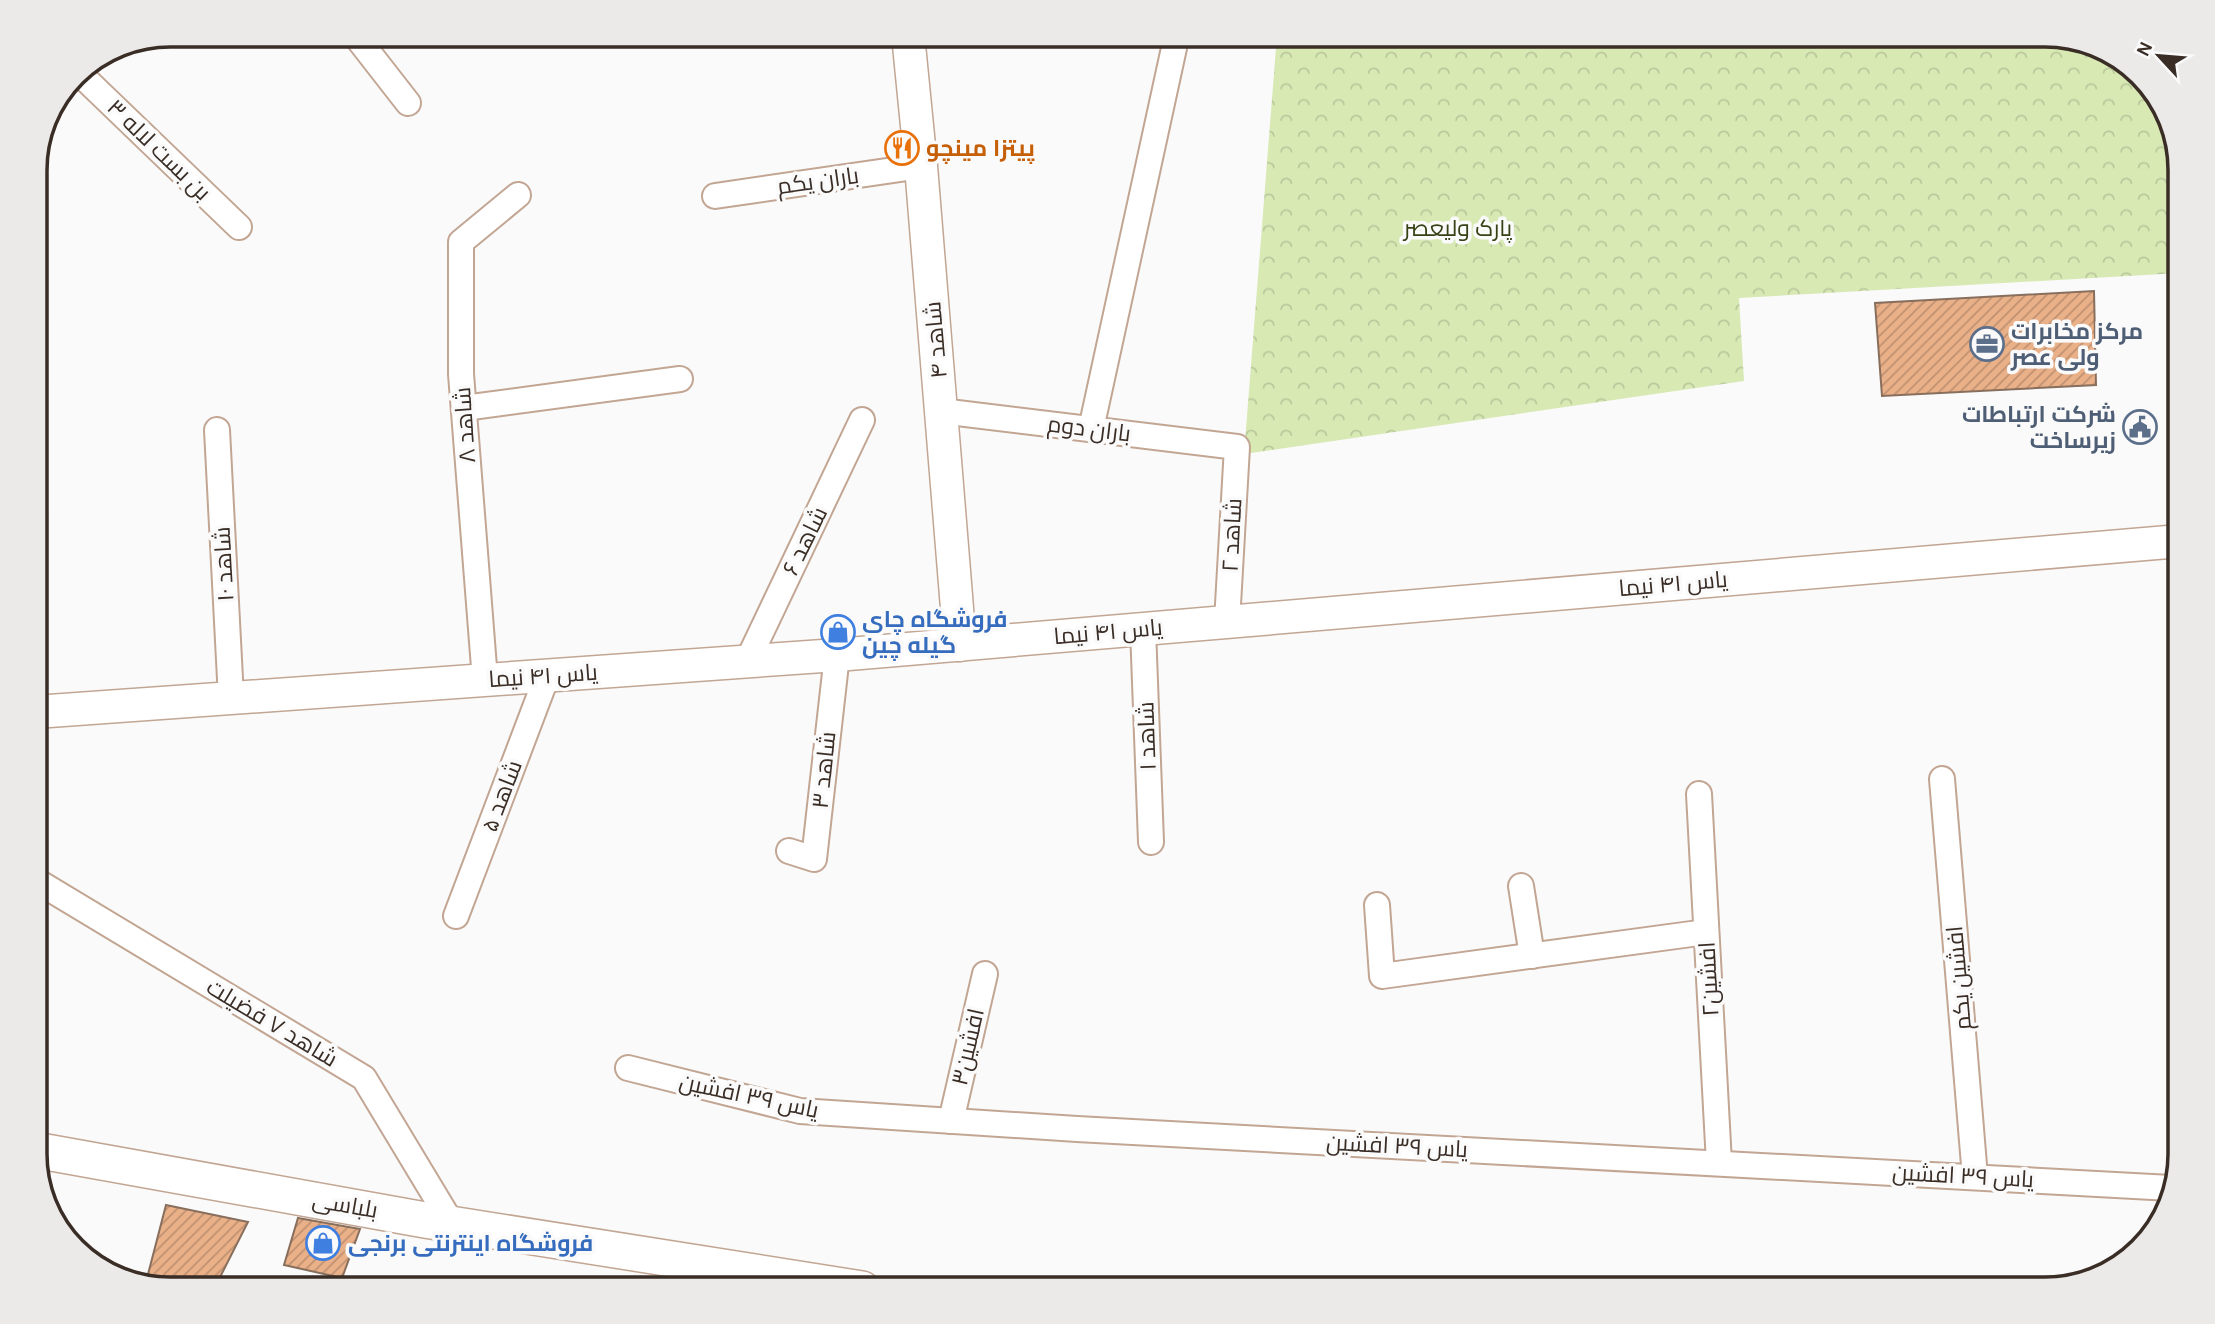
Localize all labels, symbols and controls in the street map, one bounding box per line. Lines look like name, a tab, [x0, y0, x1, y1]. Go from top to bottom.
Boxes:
north arrow	[2124, 21, 2194, 91]
text: N	[2132, 38, 2157, 60]
street label: بن بست لاله ۳	[102, 94, 216, 206]
restaurant icon: پیتزا مینچو	[883, 129, 921, 167]
place label: پیتزا مینچو	[926, 135, 1035, 164]
street label: باران یکم	[775, 162, 861, 202]
park label: پارک ولیعصر	[1402, 215, 1512, 243]
street label: شاهد ۴	[919, 300, 953, 380]
place label: مرکز مخابرات ولی عصر	[2010, 318, 2143, 371]
office icon: مرکز مخابرات ولی عصر	[1968, 325, 2006, 363]
street label: شاهد ۸	[449, 386, 481, 464]
place label: شرکت ارتباطات زیرساخت	[1962, 401, 2116, 454]
public building icon: شرکت ارتباطات زیرساخت	[2121, 408, 2159, 446]
street label: باران دوم	[1045, 410, 1132, 450]
street label: شاهد ۲	[1217, 497, 1247, 573]
street label: شاهد ۶	[777, 502, 833, 580]
street label: شاهد ۱۰	[209, 526, 239, 602]
street label: یاس ۴۱ نیما	[1617, 566, 1729, 602]
place label: فروشگاه چای گیله‌ چین	[862, 606, 1008, 661]
shop icon: فروشگاه چای گیله‌ چین	[819, 613, 857, 651]
street label: یاس ۴۱ نیما	[1052, 614, 1164, 650]
street label: یاس ۴۱ نیما	[488, 659, 598, 693]
street label: شاهد ۱	[1132, 701, 1162, 771]
street label: شاهد ۳	[807, 730, 841, 810]
street label: شاهد ۵	[476, 756, 528, 836]
street label: افشین یکم	[1941, 925, 1979, 1031]
street label: افشین۲	[1694, 941, 1724, 1017]
street label: شاهد ۷ فضیلت	[202, 973, 342, 1073]
street label: افشین۳	[946, 1006, 990, 1088]
street label: یاس ۳۹ افشین	[677, 1068, 821, 1124]
street label: یاس ۳۹ افشین	[1325, 1129, 1469, 1163]
street label: یاس ۳۹ افشین	[1891, 1159, 2035, 1193]
street label: بلباسی	[310, 1186, 380, 1224]
shop icon: فروشگاه اینترنتی برنجی	[304, 1224, 342, 1262]
place label: فروشگاه اینترنتی برنجی	[348, 1230, 593, 1257]

